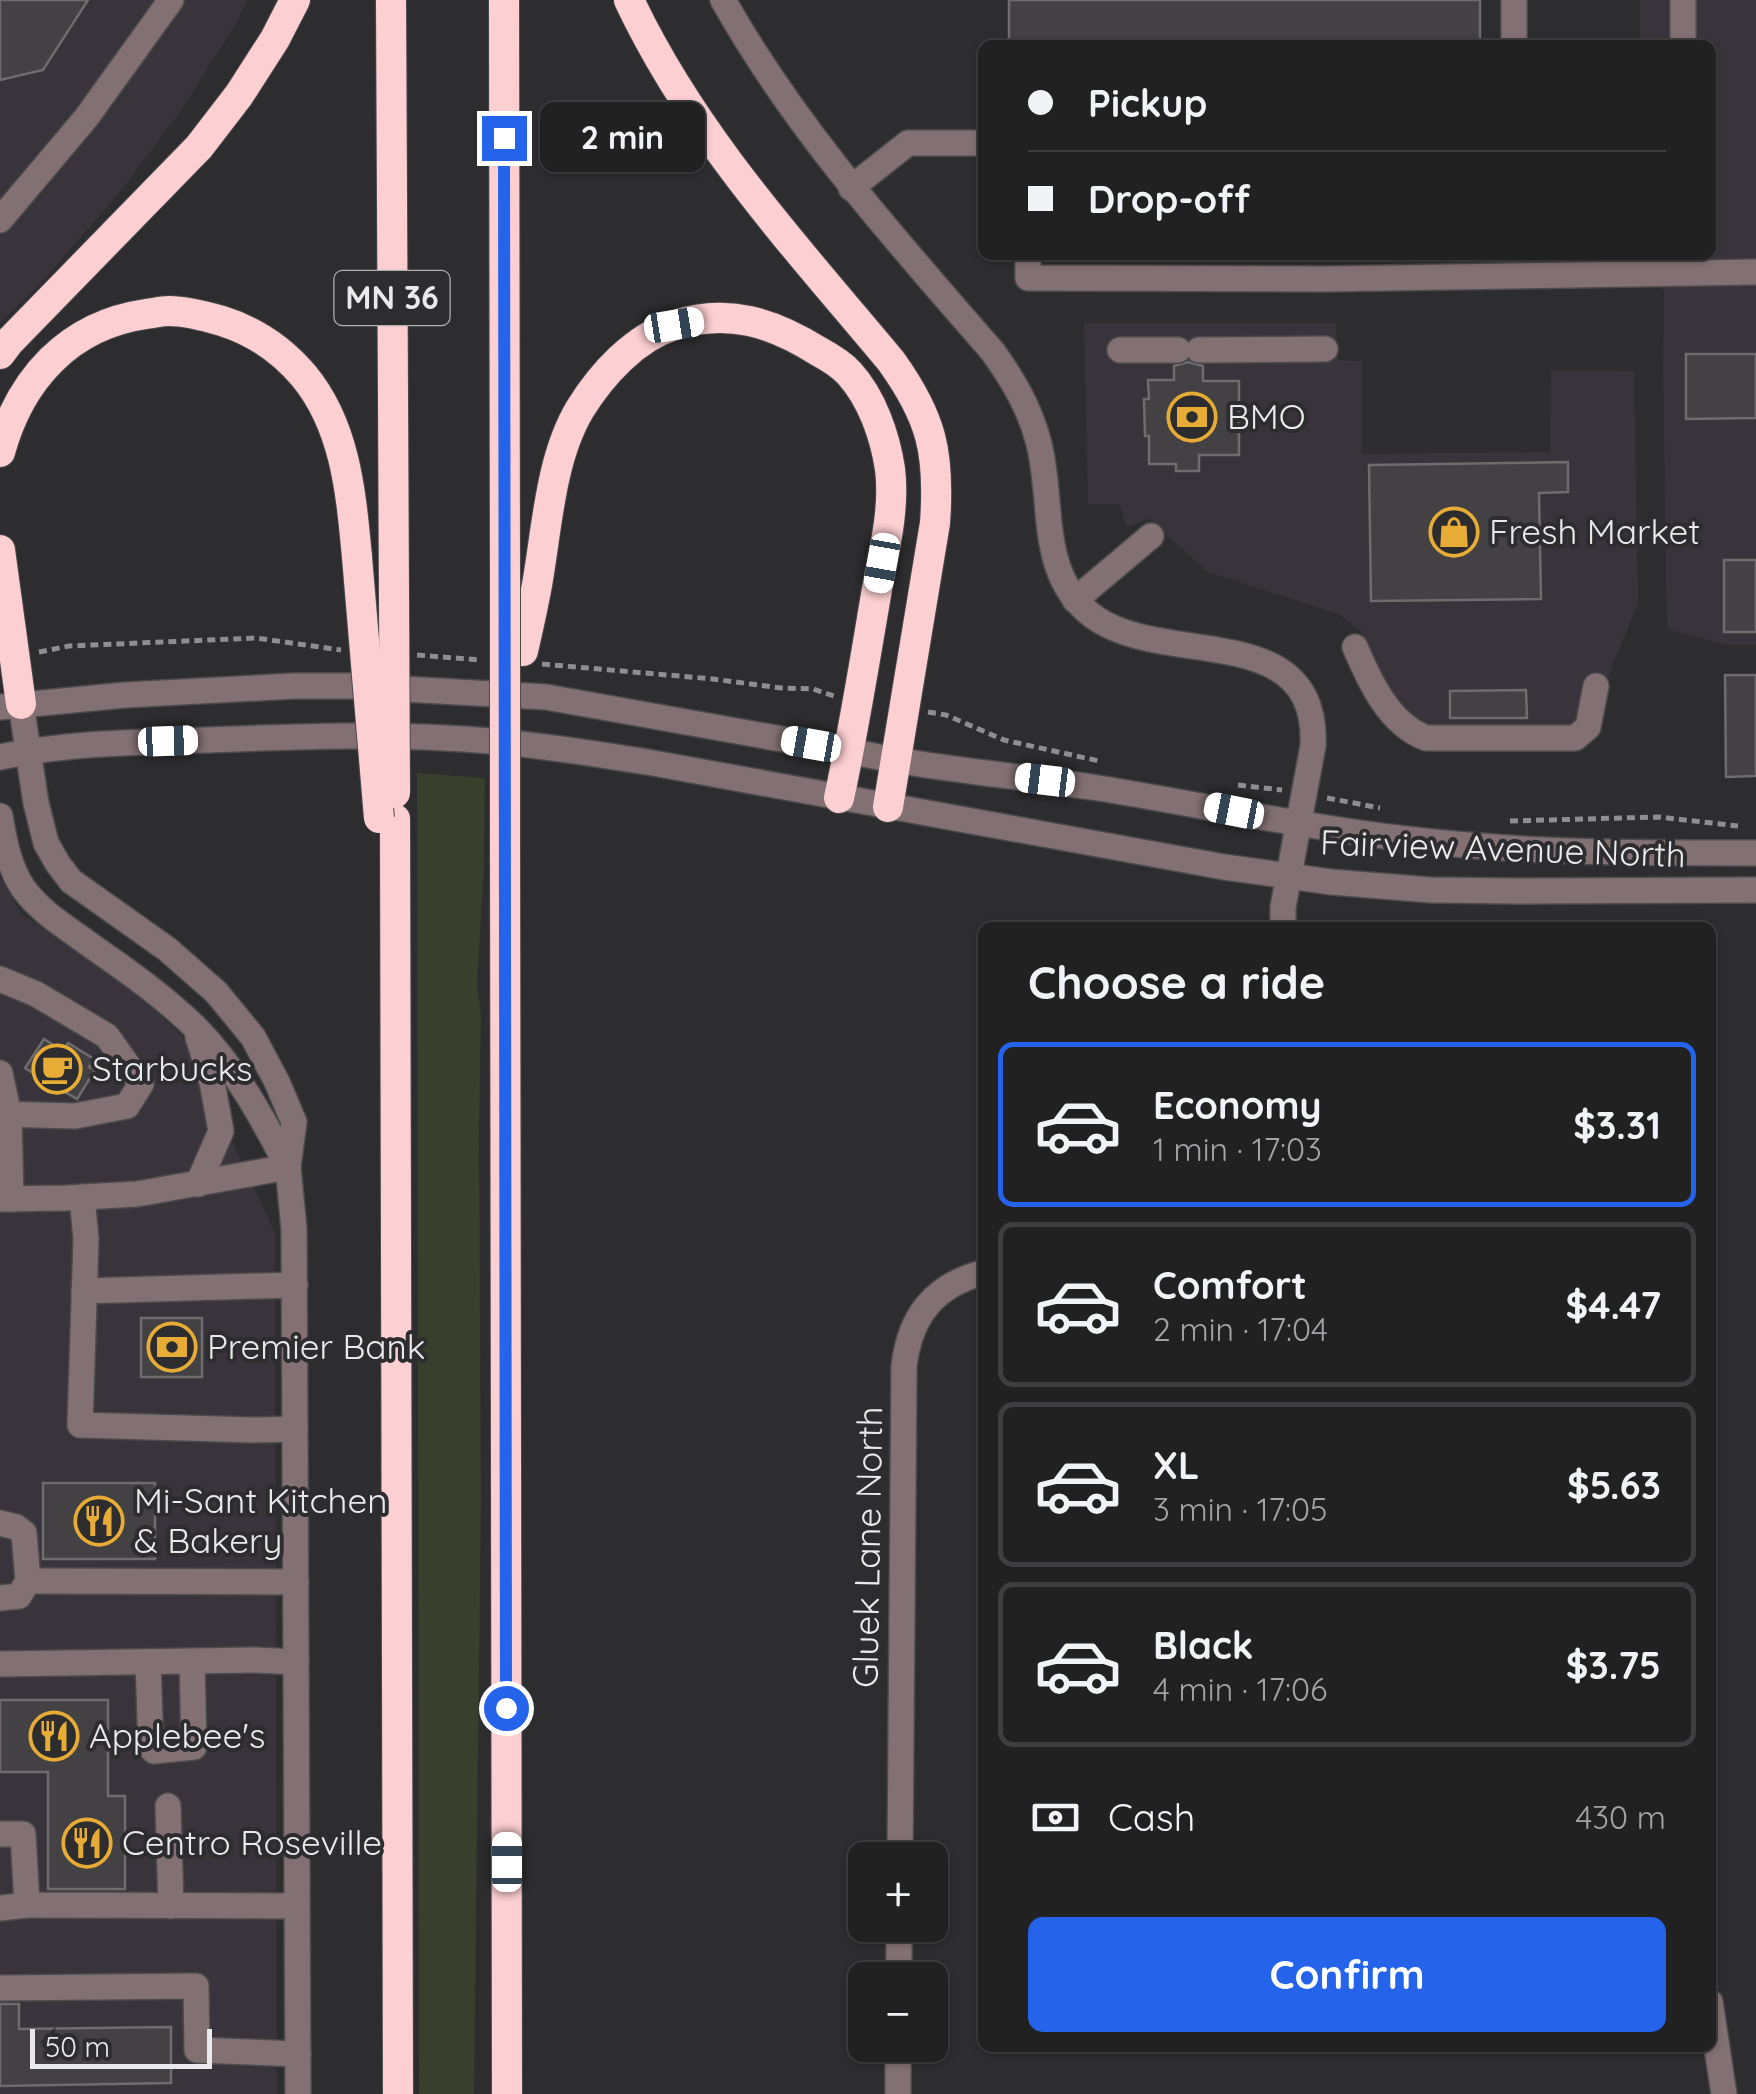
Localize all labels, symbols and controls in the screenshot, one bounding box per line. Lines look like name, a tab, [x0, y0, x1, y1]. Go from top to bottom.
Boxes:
text: Pickup	[1088, 79, 1207, 127]
callout: 2 min	[539, 103, 704, 173]
route end	[482, 116, 527, 161]
text: 2 min	[581, 117, 664, 157]
text: Drop-off	[1088, 175, 1250, 223]
road number: MN 36	[334, 271, 450, 325]
car	[642, 305, 706, 345]
bank icon: BMO	[1166, 391, 1218, 443]
place label: BMO	[1227, 394, 1306, 438]
shop icon: Fresh Market	[1428, 506, 1480, 558]
place label: Fresh Market	[1489, 509, 1700, 553]
car	[862, 531, 902, 595]
car	[779, 724, 843, 764]
car	[137, 725, 199, 757]
car	[1013, 761, 1077, 799]
car	[1202, 791, 1266, 831]
street label: Fairview Avenue North	[1319, 820, 1687, 876]
text: Choose a ride	[1028, 954, 1325, 1010]
cafe icon: Starbucks	[31, 1043, 83, 1095]
place label: Starbucks	[92, 1046, 252, 1090]
icon: car	[1033, 1080, 1123, 1170]
text: Economy	[1153, 1081, 1322, 1129]
text: $3.31	[1573, 1101, 1661, 1149]
text: 1 min · 17:03	[1153, 1129, 1322, 1169]
icon: car	[1033, 1260, 1123, 1350]
text: Comfort	[1153, 1261, 1307, 1309]
text: $4.47	[1566, 1281, 1661, 1329]
text: 2 min · 17:04	[1153, 1309, 1328, 1349]
bank icon: Premier Bank	[146, 1321, 198, 1373]
place label: Premier Bank	[207, 1324, 426, 1368]
street label: Gluek Lane North	[843, 1406, 891, 1688]
icon: car	[1033, 1440, 1123, 1530]
text: XL	[1153, 1441, 1199, 1489]
text: $5.63	[1567, 1461, 1661, 1509]
place label: Mi-Sant Kitchen & Bakery	[134, 1478, 387, 1562]
text: 3 min · 17:05	[1153, 1489, 1327, 1529]
restaurant icon: Mi-Sant Kitchen & Bakery	[73, 1495, 125, 1547]
icon: car	[1033, 1620, 1123, 1710]
text: Black	[1153, 1621, 1253, 1669]
text: $3.75	[1566, 1641, 1661, 1689]
text: 4 min · 17:06	[1153, 1669, 1327, 1709]
route start	[484, 1686, 529, 1731]
restaurant icon: Applebee's	[28, 1710, 80, 1762]
place label: Applebee's	[89, 1713, 265, 1757]
icon: cash	[1028, 1790, 1083, 1845]
text: Cash	[1108, 1793, 1195, 1841]
text: 430 m	[1575, 1797, 1666, 1837]
restaurant icon: Centro Roseville	[61, 1817, 113, 1869]
place label: Centro Roseville	[122, 1820, 382, 1864]
car	[492, 1832, 522, 1892]
map controls	[848, 1842, 948, 2062]
button: +	[848, 1842, 948, 1942]
button: Confirm	[1028, 1917, 1666, 2032]
button: −	[848, 1962, 948, 2062]
scale bar	[30, 2024, 212, 2068]
text: 50 m	[45, 2029, 110, 2064]

